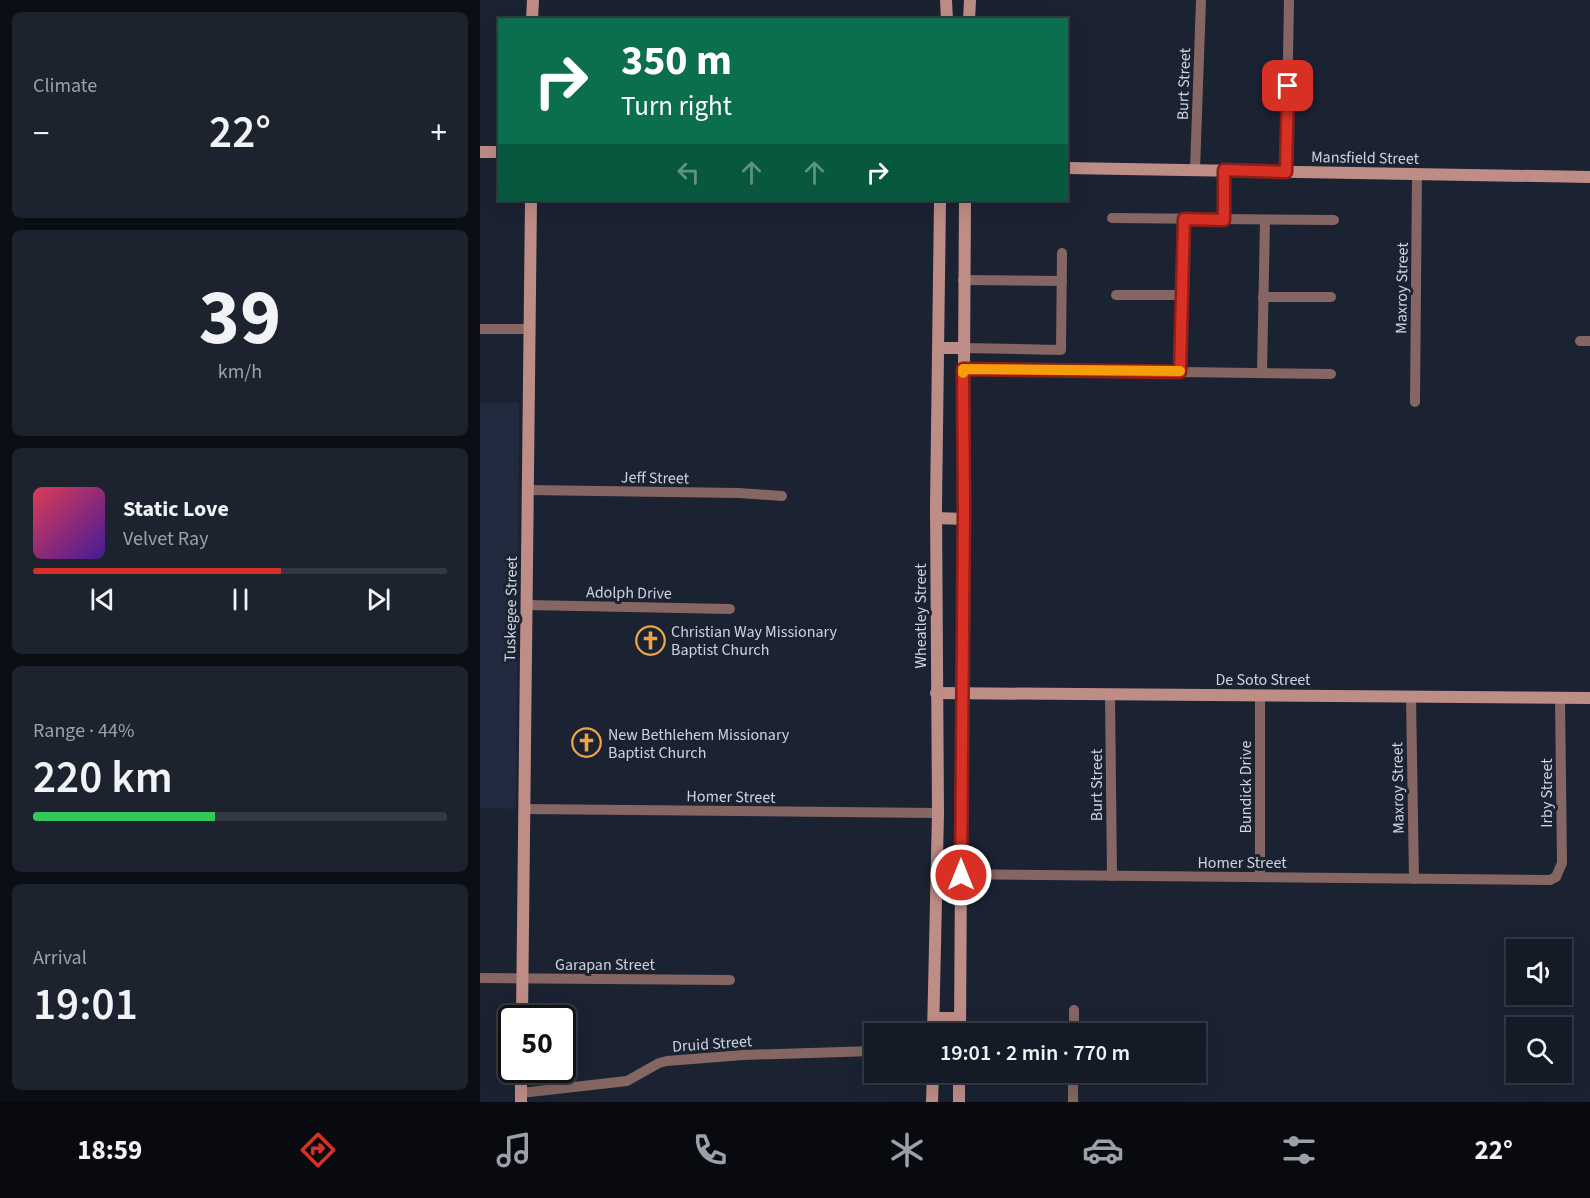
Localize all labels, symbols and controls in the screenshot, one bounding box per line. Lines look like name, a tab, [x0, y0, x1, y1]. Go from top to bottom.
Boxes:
text: 350 m	[621, 31, 732, 91]
icon: right	[522, 42, 600, 120]
street label: Burt Street	[1172, 47, 1196, 121]
pin	[1262, 60, 1313, 111]
icon: arrive	[1271, 69, 1304, 102]
text: Climate	[33, 72, 97, 100]
text: Turn right	[621, 87, 732, 126]
text: 22°	[209, 101, 271, 165]
text: −	[33, 110, 49, 157]
text: +	[431, 110, 447, 157]
street label: Mansfield Street	[1311, 146, 1420, 170]
icon: left	[672, 156, 705, 189]
icon: ahead	[735, 156, 768, 189]
icon: ahead	[798, 156, 831, 189]
icon: right	[861, 156, 894, 189]
street label: Maxroy Street	[1390, 241, 1414, 334]
text: 39	[199, 263, 281, 374]
text: km/h	[218, 358, 262, 386]
street label: Jeff Street	[621, 466, 690, 490]
text: Static Love	[123, 493, 229, 525]
text: Velvet Ray	[123, 525, 209, 553]
street label: Tuskegee Street	[499, 555, 523, 662]
street label: Wheatley Street	[910, 563, 932, 669]
street label: Adolph Drive	[586, 581, 672, 605]
icon: previous	[86, 583, 119, 616]
icon: pause	[224, 583, 257, 616]
icon: next	[362, 583, 395, 616]
place label: Christian Way Missionary Baptist Church	[671, 621, 837, 661]
church icon: Christian Way Missionary Baptist Church	[634, 624, 666, 656]
street label: De Soto Street	[1215, 669, 1311, 691]
text: Range · 44%	[33, 717, 134, 745]
place label: New Bethlehem Missionary Baptist Church	[608, 724, 790, 764]
church icon: New Bethlehem Missionary Baptist Church	[571, 727, 603, 759]
street label: Bundick Drive	[1235, 741, 1257, 833]
street label: Maxroy Street	[1386, 741, 1410, 834]
text: 220 km	[33, 746, 173, 810]
street label: Burt Street	[1086, 748, 1108, 821]
street label: Irby Street	[1536, 758, 1558, 828]
street label: Homer Street	[686, 785, 776, 809]
position arrow	[929, 843, 993, 907]
street label: Homer Street	[1197, 852, 1287, 874]
map controls	[1506, 939, 1572, 1083]
button: sound	[1506, 939, 1572, 1005]
text: Arrival	[33, 944, 87, 972]
street label: Garapan Street	[555, 954, 656, 976]
text: 19:01	[33, 973, 138, 1037]
speed limit sign: 50	[498, 1005, 576, 1083]
button: search	[1506, 1017, 1572, 1083]
street label: Druid Street	[671, 1030, 753, 1058]
text: 19:01 · 2 min · 770 m	[940, 1037, 1130, 1069]
icon: directions	[297, 1129, 339, 1171]
icon: music	[493, 1129, 535, 1171]
icon: phone	[689, 1129, 731, 1171]
icon: climate	[886, 1129, 928, 1171]
icon: car	[1082, 1129, 1124, 1171]
icon: filters	[1278, 1129, 1320, 1171]
text: 18:59	[77, 1131, 142, 1170]
text: 22°	[1474, 1131, 1513, 1170]

